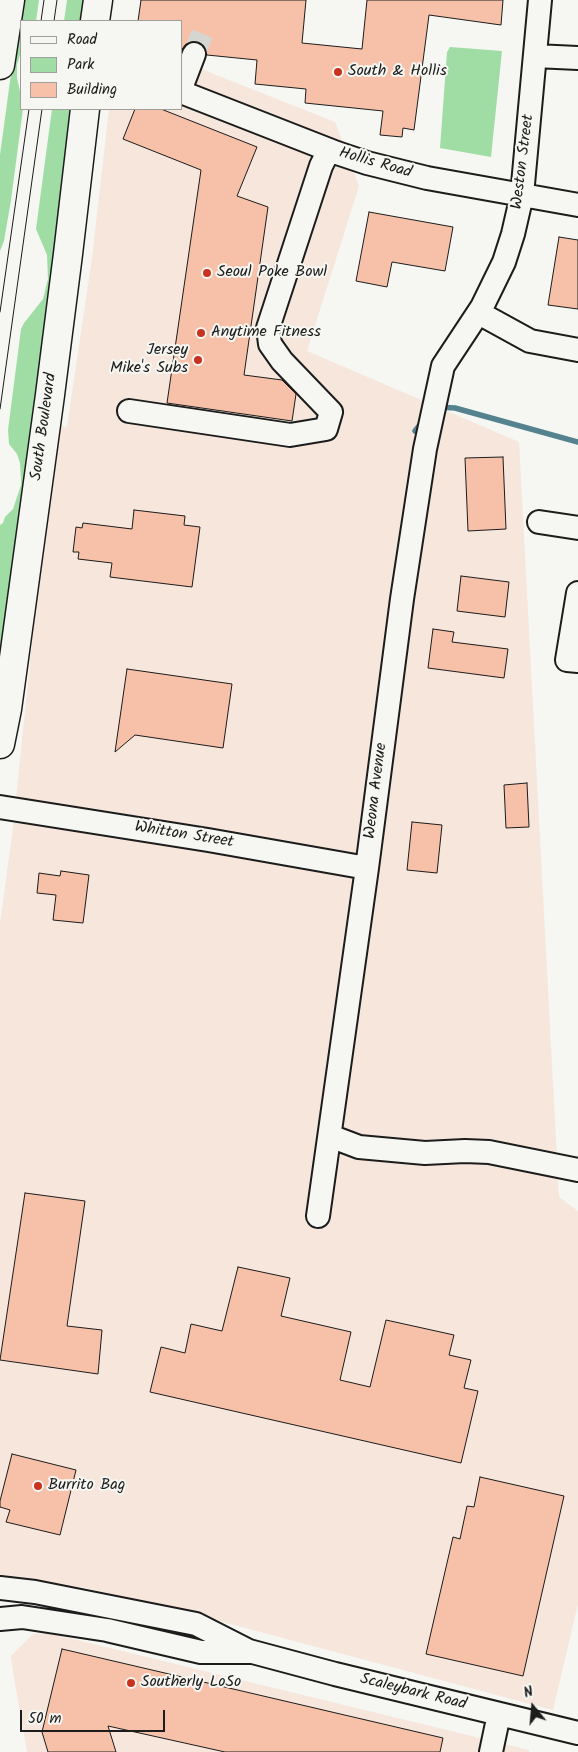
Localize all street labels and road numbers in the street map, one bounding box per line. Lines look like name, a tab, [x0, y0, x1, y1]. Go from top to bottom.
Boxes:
street label: Weston Street	[509, 113, 539, 211]
street label: Hollis Road	[336, 144, 414, 184]
street label: South Boulevard	[28, 372, 62, 482]
street label: Weona Avenue	[362, 742, 392, 840]
street label: Whitton Street	[133, 819, 235, 853]
street label: Scaleybark Road	[358, 1671, 468, 1715]

